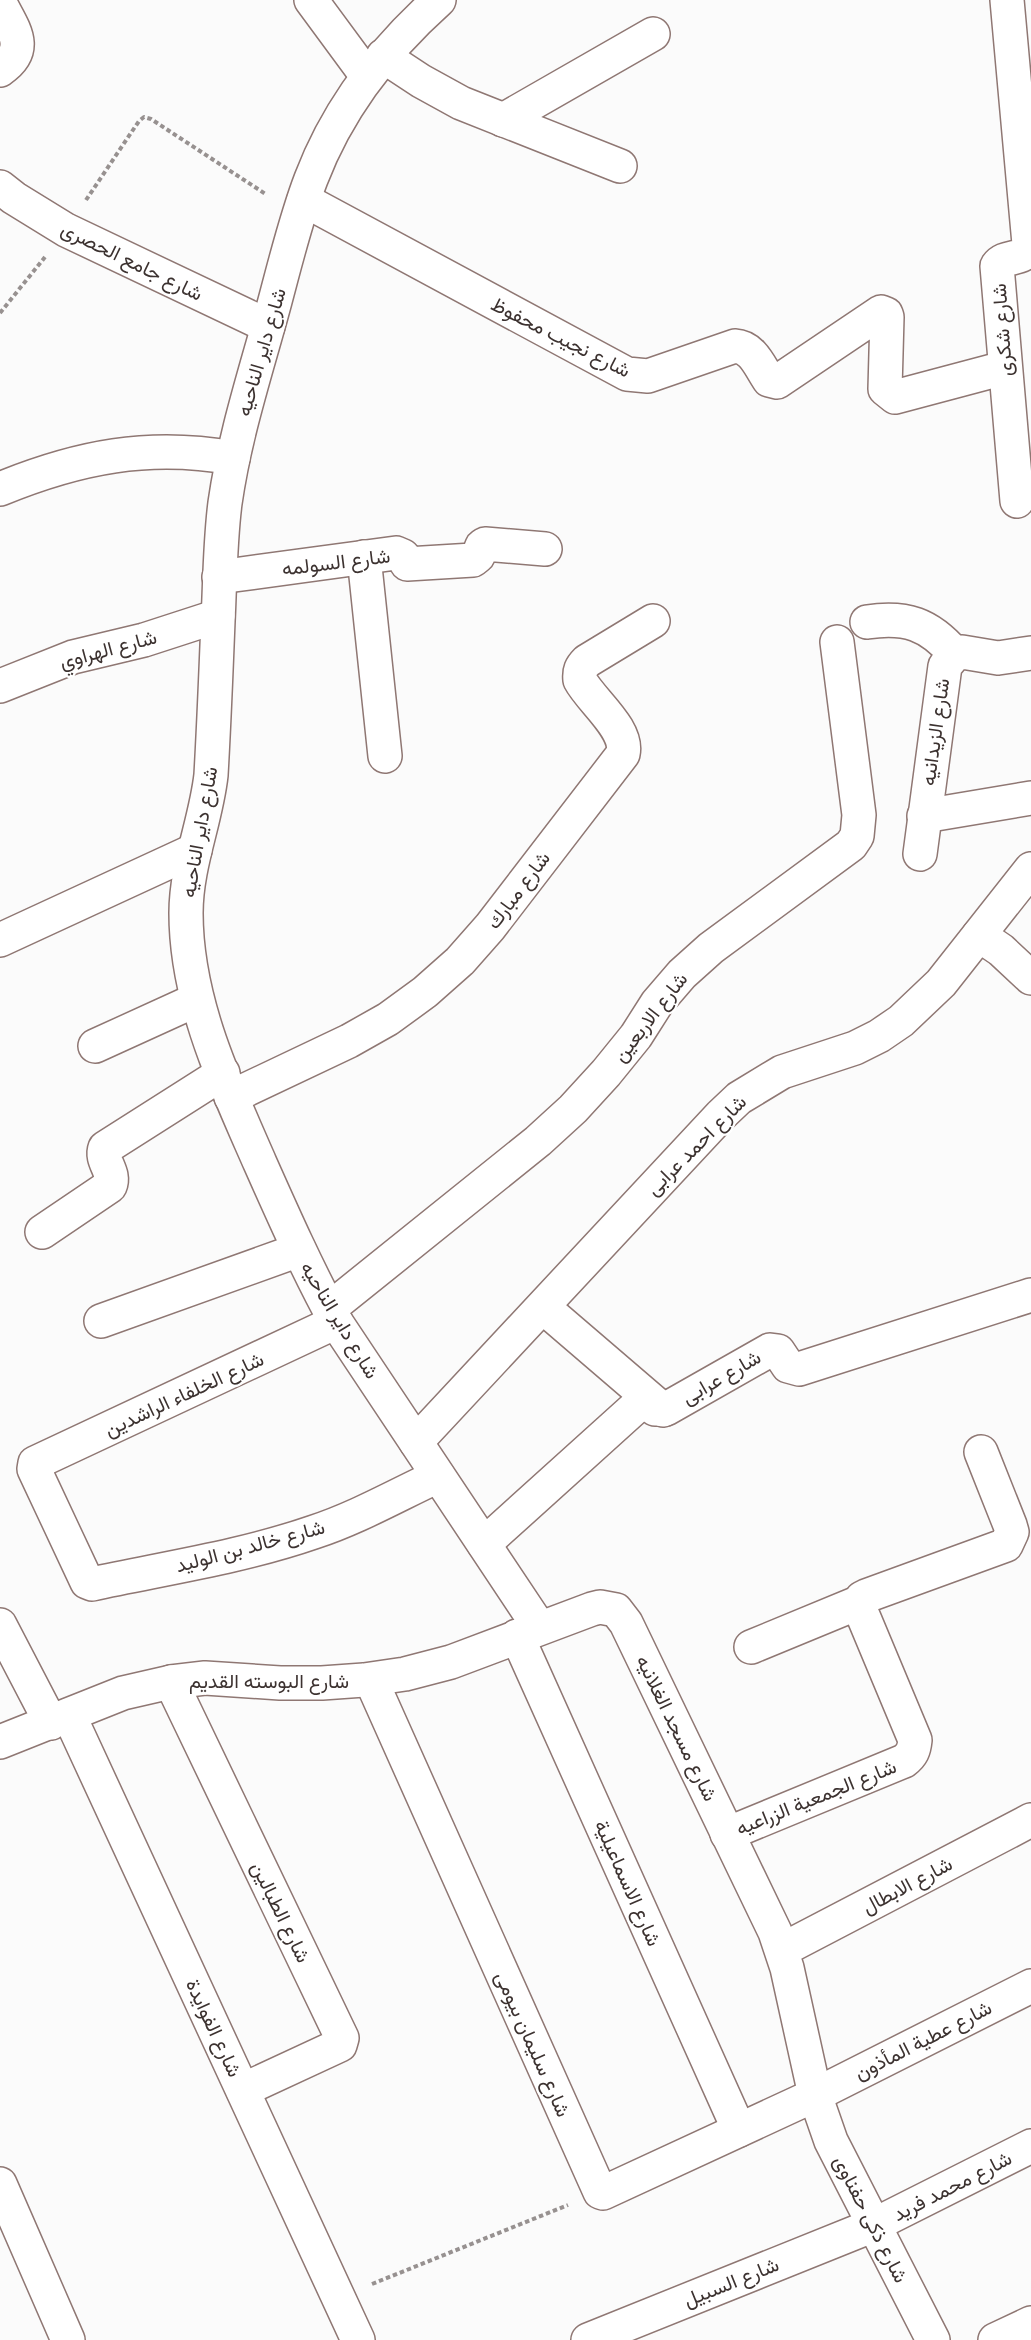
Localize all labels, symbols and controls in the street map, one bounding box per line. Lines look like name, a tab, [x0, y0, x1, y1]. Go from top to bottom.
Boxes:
street label: شارع جامع الحصرى	[56, 216, 207, 307]
street label: شارع شكرى	[987, 283, 1019, 377]
street label: شارع داير الناحيه	[231, 285, 293, 419]
street label: شارع نجيب محفوظ	[486, 292, 635, 384]
street label: شارع السولمه	[280, 543, 392, 583]
street label: شارع الهراوي	[57, 625, 160, 678]
street label: شارع الزيدانيه	[916, 677, 956, 788]
street label: شارع داير الناحيه	[176, 765, 224, 900]
street label: شارع مبارك	[481, 846, 557, 935]
street label: شارع الاربعين	[608, 967, 694, 1068]
street label: شارع احمد عرابى	[641, 1090, 753, 1202]
street label: شارع داير الناحيه	[294, 1257, 384, 1384]
street label: شارع عرابى	[677, 1345, 766, 1411]
street label: شارع الخلفاء الراشدين	[101, 1347, 268, 1443]
street label: شارع خالد بن الوليد	[173, 1515, 328, 1579]
street label: شارع مسجد الغلانيه	[630, 1651, 723, 1806]
street label: شارع البوسته القديم	[189, 1669, 349, 1695]
street label: شارع الجمعية الزراعيه	[732, 1754, 900, 1842]
street label: شارع الاسماعيلية	[588, 1816, 666, 1951]
street label: شارع الابطال	[858, 1851, 957, 1921]
street label: شارع الطبالين	[244, 1858, 316, 1967]
street label: شارع سليمان بيومى	[488, 1967, 576, 2121]
street label: شارع الفوايدة	[179, 1975, 247, 2082]
street label: شارع عطية المأذون	[850, 1995, 997, 2087]
street label: شارع محمد فريد	[889, 2146, 1016, 2228]
street label: شارع ذكى حفناوى	[827, 2151, 913, 2288]
street label: شارع السبيل	[680, 2252, 783, 2314]

